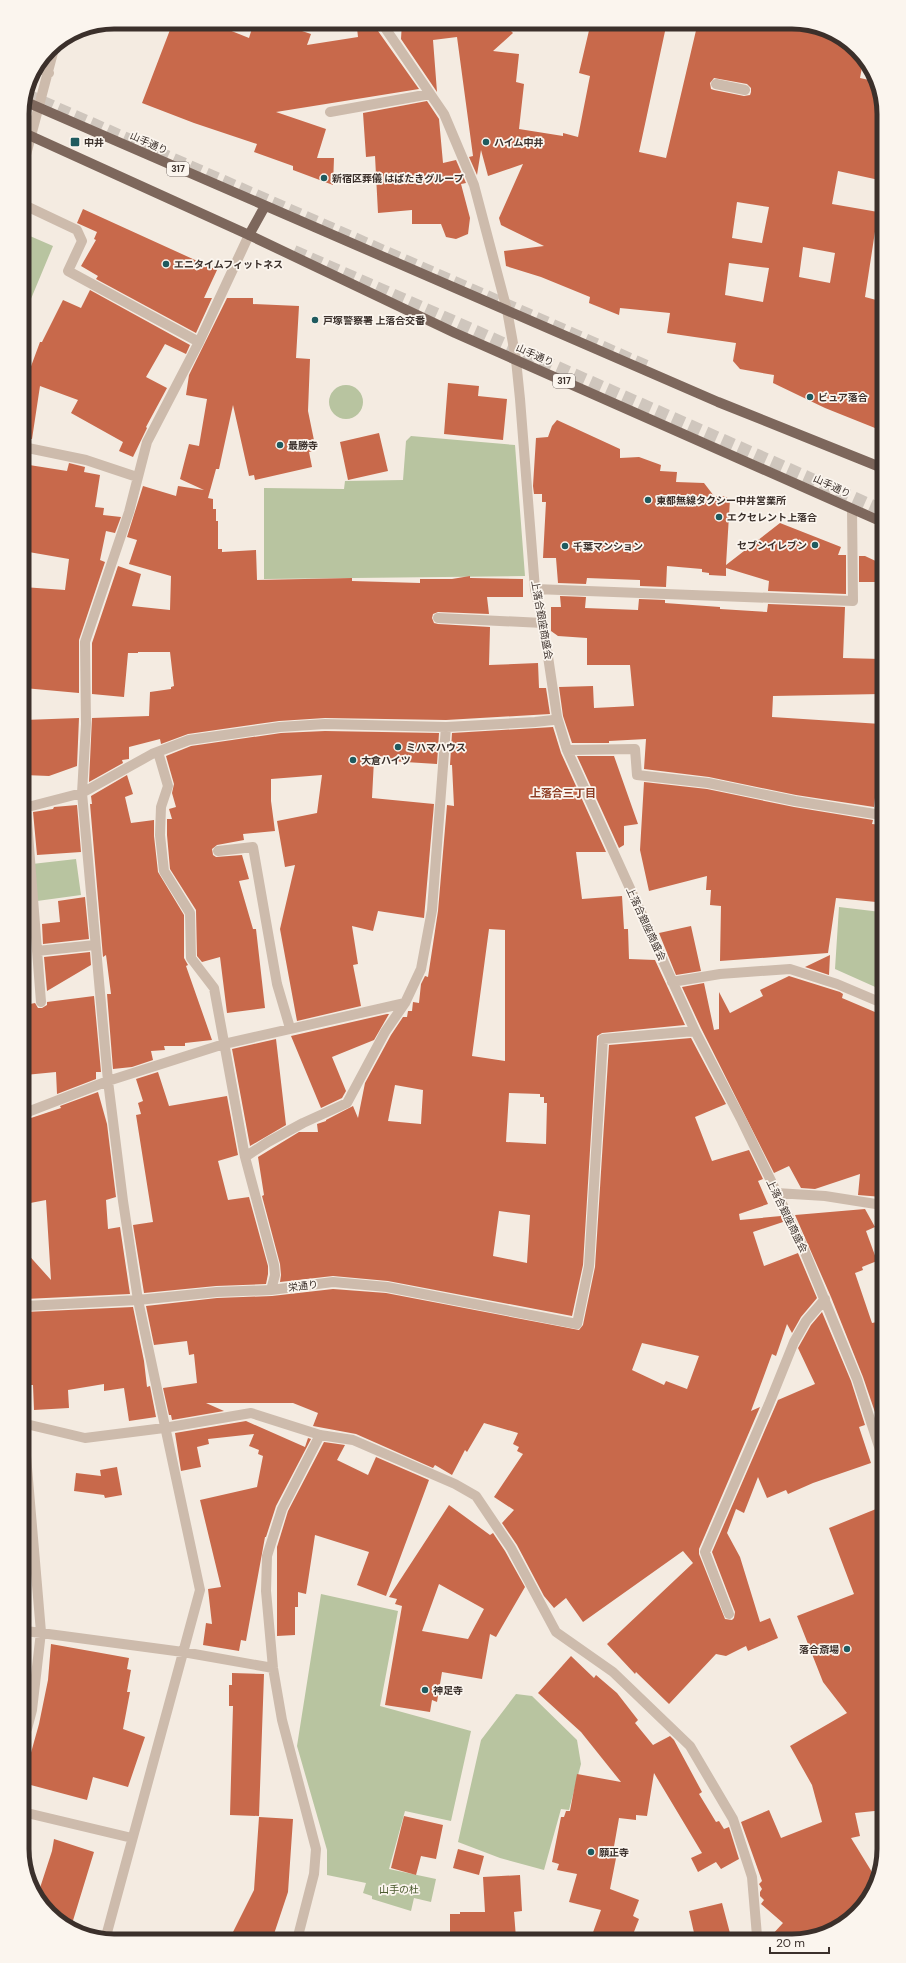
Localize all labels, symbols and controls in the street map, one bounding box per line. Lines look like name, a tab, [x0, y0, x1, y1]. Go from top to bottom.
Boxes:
street label: 山手通り	[128, 129, 170, 157]
marker: 中井	[69, 136, 81, 148]
place label: 中井	[84, 136, 104, 149]
place label: ハイム中井	[494, 136, 544, 149]
marker: ハイム中井	[481, 137, 491, 147]
road number: 317	[167, 162, 189, 176]
place label: 新宿区葬儀 はばたきグループ	[332, 172, 464, 185]
marker: 新宿区葬儀 はばたきグループ	[319, 173, 329, 183]
place label: エニタイムフィットネス	[174, 258, 283, 271]
marker: エニタイムフィットネス	[161, 259, 171, 269]
place label: 戸塚警察署 上落合交番	[323, 314, 425, 327]
marker: 戸塚警察署 上落合交番	[310, 315, 320, 325]
street label: 山手通り	[514, 341, 556, 369]
road number: 317	[553, 374, 575, 388]
place label: ビュア落合	[818, 391, 868, 404]
marker: ビュア落合	[805, 392, 815, 402]
place label: 最勝寺	[288, 439, 318, 452]
marker: 最勝寺	[275, 440, 285, 450]
street label: 山手通り	[811, 472, 853, 500]
place label: 東都無線タクシー中井営業所	[656, 494, 786, 507]
marker: 東都無線タクシー中井営業所	[643, 495, 653, 505]
place label: エクセレント上落合	[727, 511, 817, 524]
marker: エクセレント上落合	[714, 512, 724, 522]
place label: セブンイレブン	[737, 539, 807, 552]
place label: 千葉マンション	[573, 540, 643, 553]
marker: セブンイレブン	[810, 540, 820, 550]
marker: 千葉マンション	[560, 541, 570, 551]
street label: 上落合銀座商盛会	[529, 579, 555, 661]
place label: ミハマハウス	[406, 741, 466, 754]
marker: ミハマハウス	[393, 742, 403, 752]
place label: 大倉ハイツ	[361, 754, 411, 767]
marker: 大倉ハイツ	[348, 755, 358, 765]
district label: 上落合三丁目	[530, 786, 596, 800]
street label: 上落合銀座商盛会	[623, 885, 669, 963]
street label: 上落合銀座商盛会	[764, 1177, 810, 1255]
street label: 栄通り	[287, 1278, 319, 1294]
place label: 落合斎場	[799, 1643, 839, 1656]
marker: 落合斎場	[842, 1644, 852, 1654]
place label: 神足寺	[433, 1684, 463, 1697]
marker: 神足寺	[420, 1685, 430, 1695]
place label: 願正寺	[599, 1846, 629, 1859]
marker: 願正寺	[586, 1847, 596, 1857]
park label: 山手の杜	[379, 1883, 419, 1896]
scale bar	[770, 1929, 829, 1955]
text: 20 m	[776, 1935, 805, 1951]

